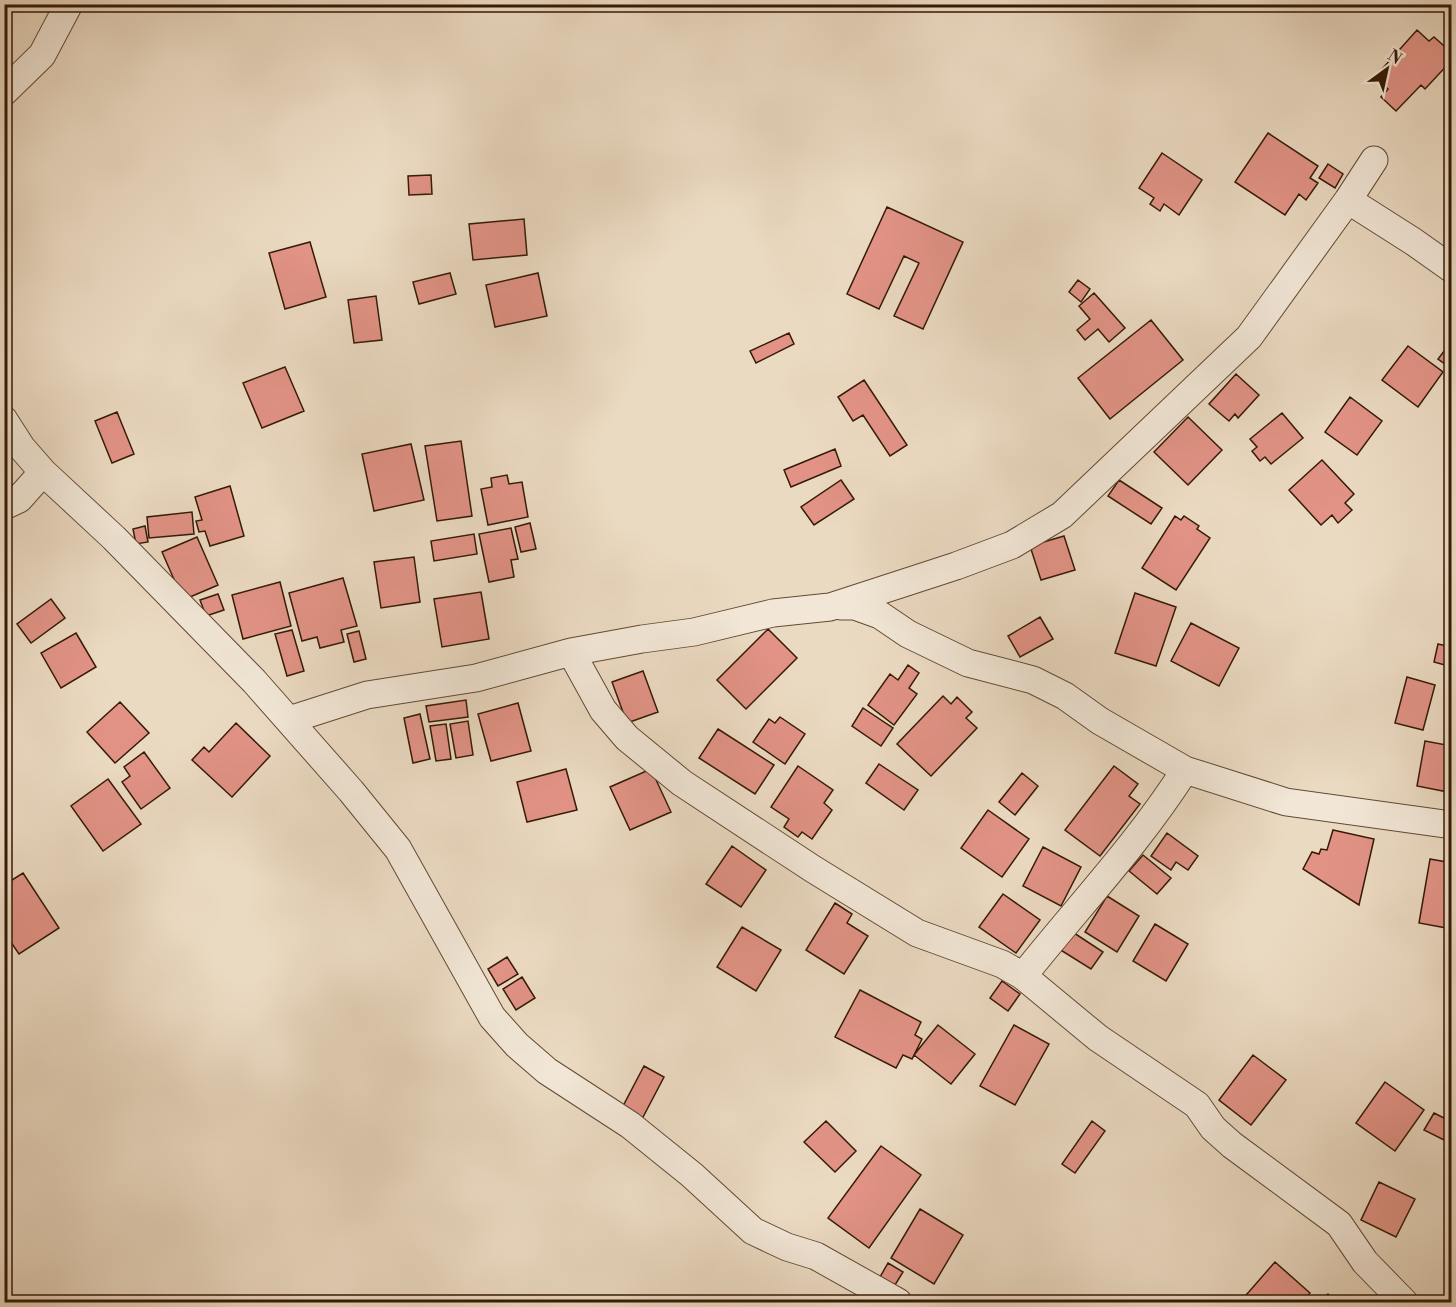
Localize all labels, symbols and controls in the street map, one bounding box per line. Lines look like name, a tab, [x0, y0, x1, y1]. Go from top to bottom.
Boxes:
north arrow	[1357, 39, 1417, 99]
text: N	[1384, 45, 1406, 69]

